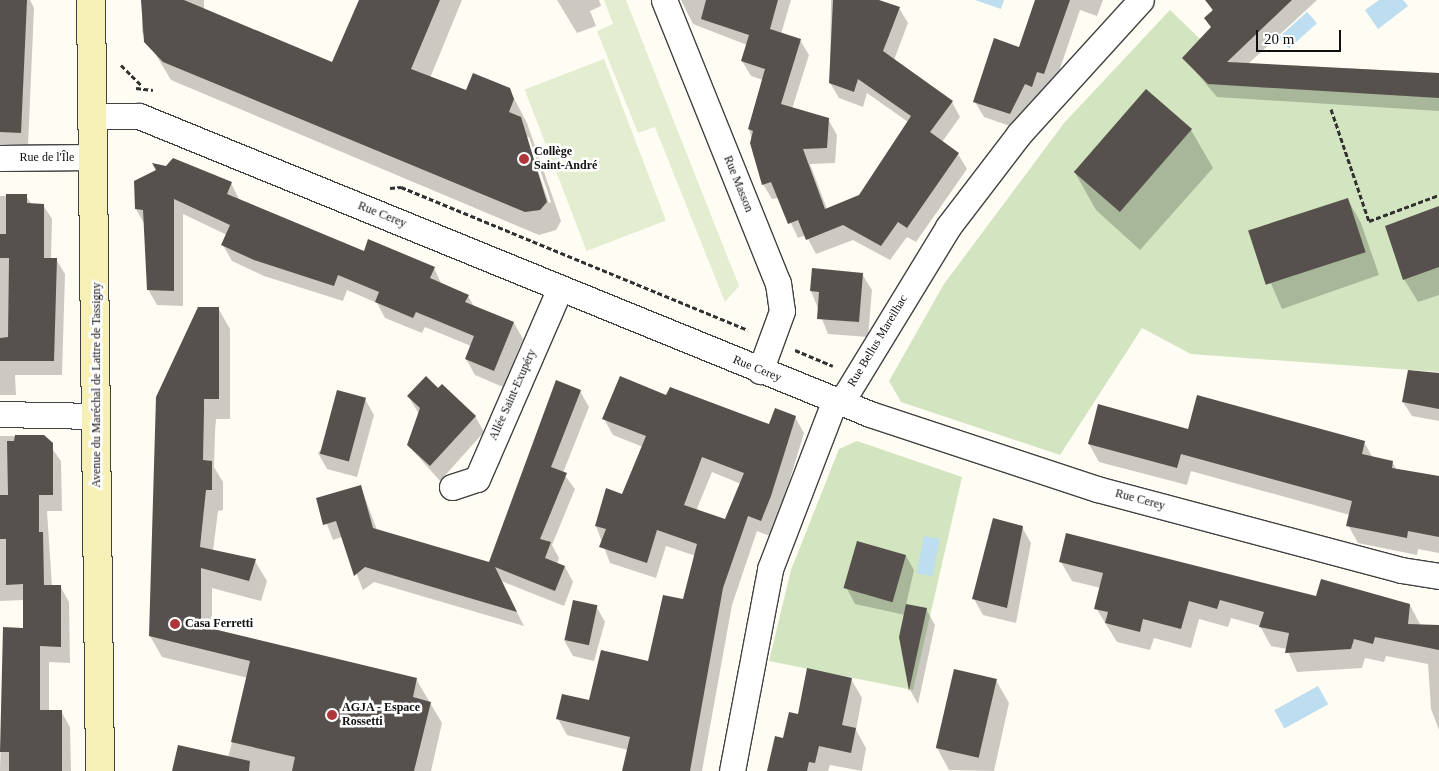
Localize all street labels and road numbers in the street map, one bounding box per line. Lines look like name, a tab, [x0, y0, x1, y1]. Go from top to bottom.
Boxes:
street label: Rue de l'Île	[20, 151, 74, 165]
street label: Rue Masson	[720, 154, 756, 214]
street label: Rue Cerey	[356, 199, 408, 231]
street label: Avenue du Maréchal de Lattre de Tassigny	[90, 282, 104, 488]
street label: Rue Bellus Mareilhac	[845, 292, 911, 390]
street label: Allée Saint-Exupéry	[486, 347, 540, 443]
street label: Rue Cerey	[731, 353, 783, 385]
street label: Rue Cerey	[1114, 486, 1166, 514]

